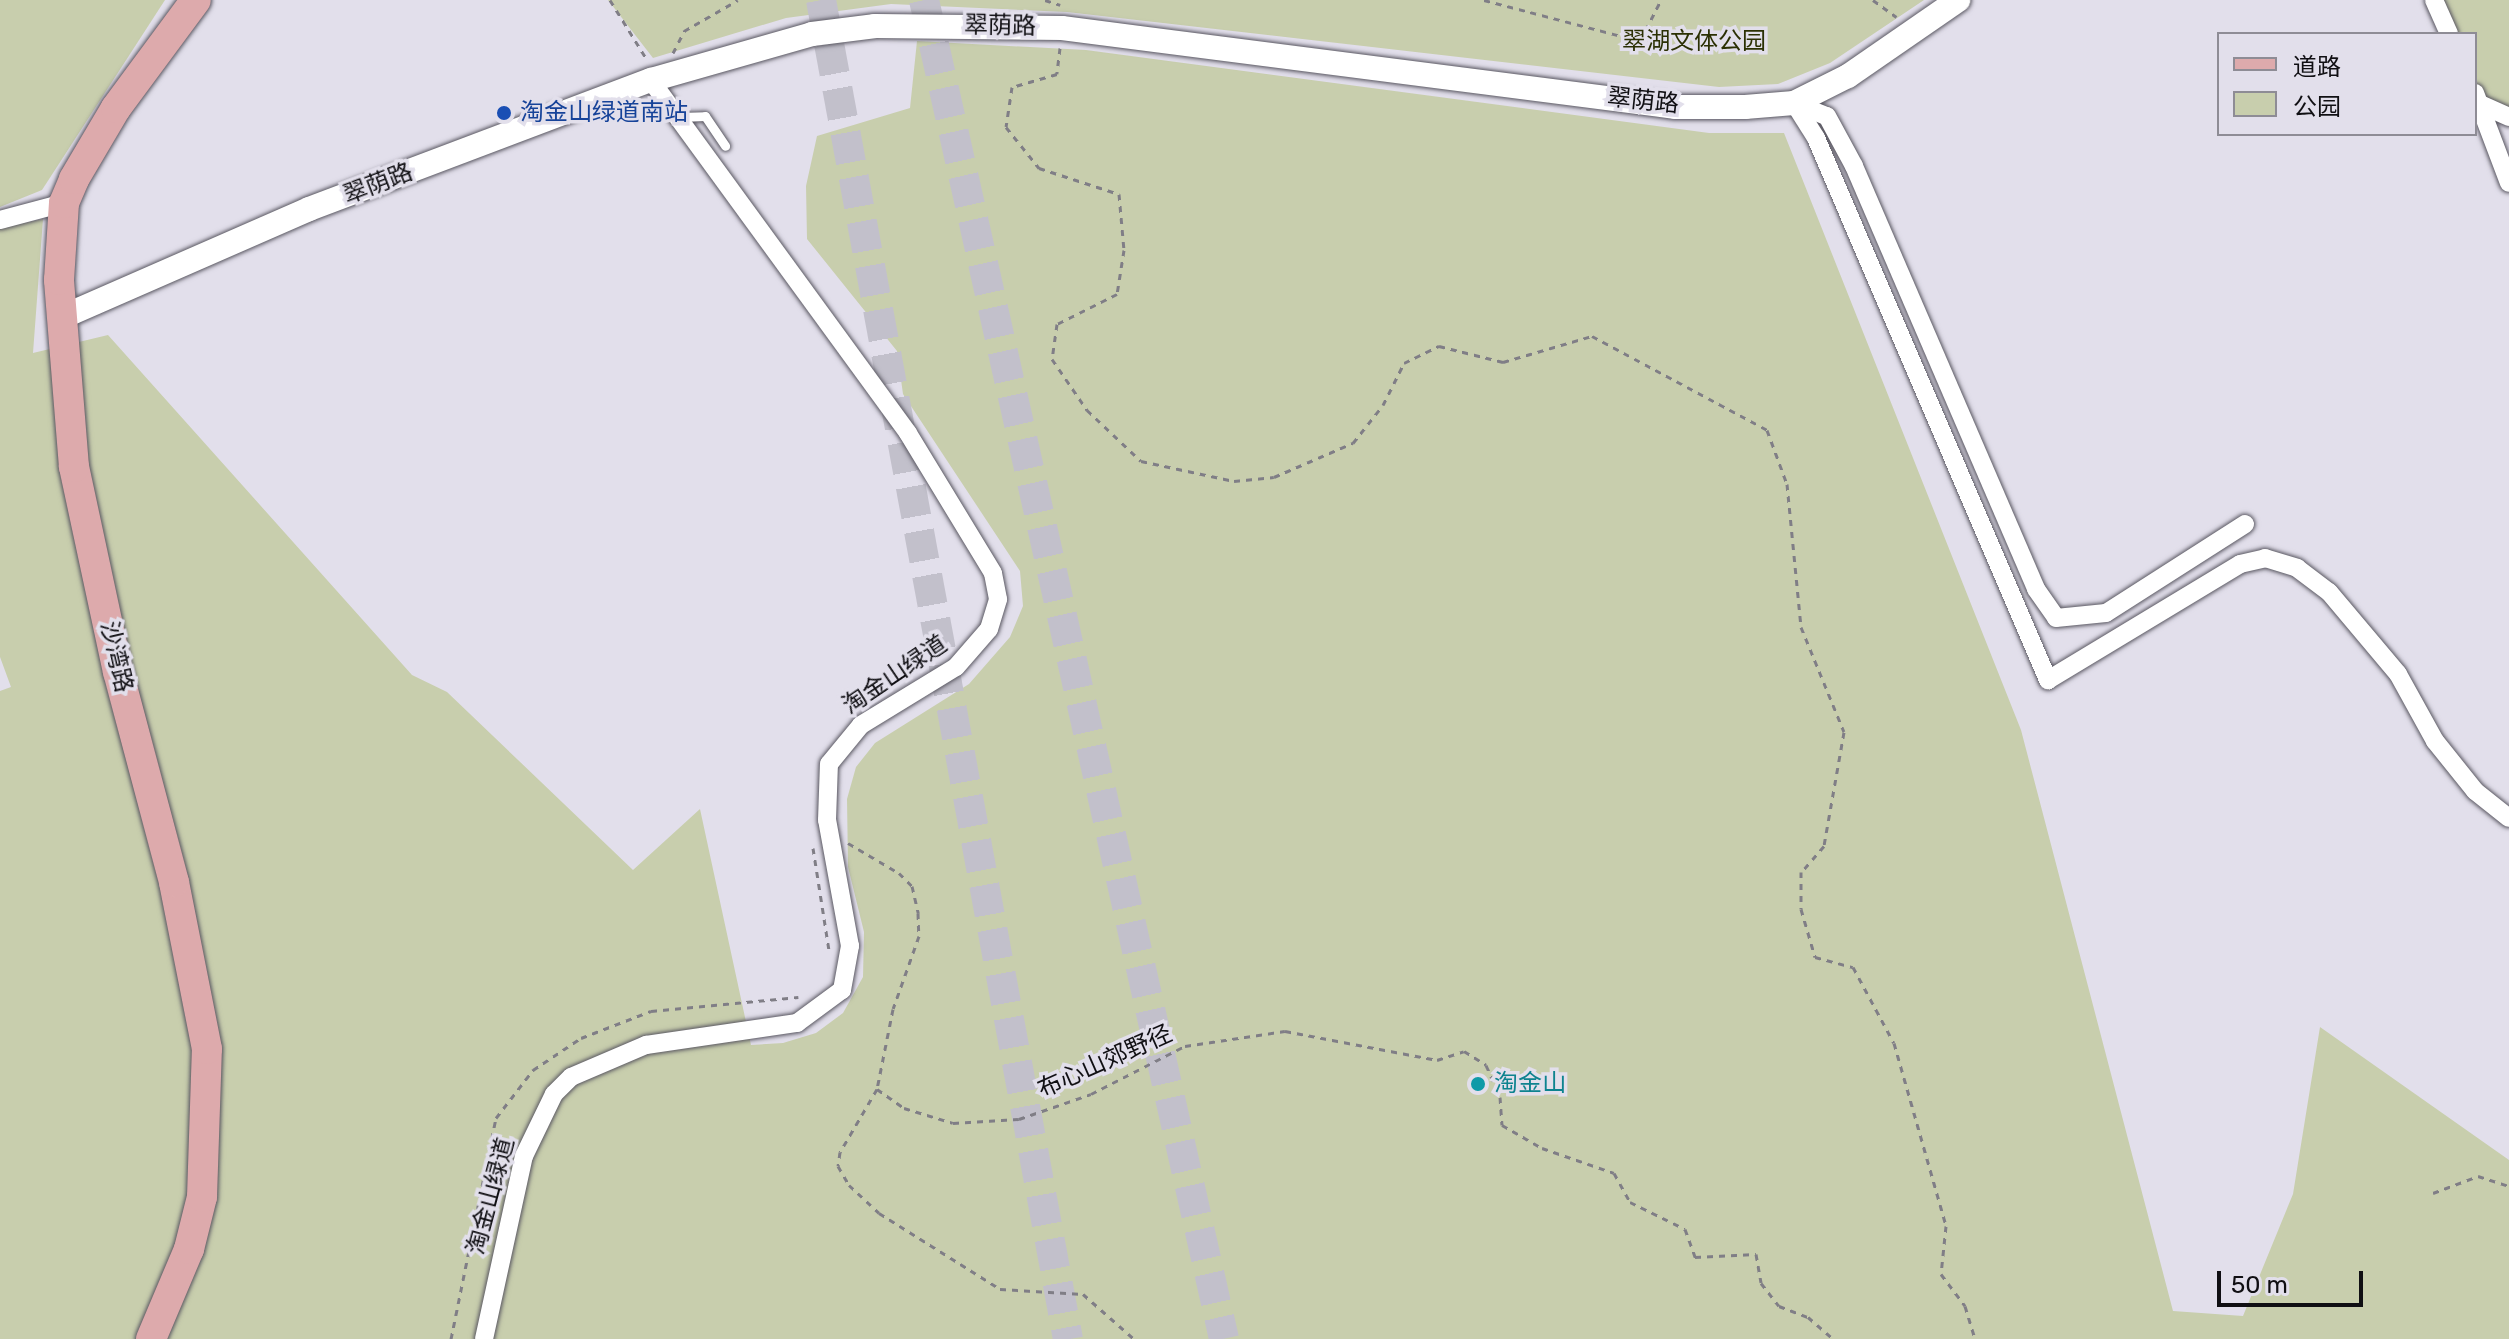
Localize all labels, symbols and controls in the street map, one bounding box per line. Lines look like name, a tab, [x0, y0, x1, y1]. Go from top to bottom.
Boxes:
street label: 翠荫路	[964, 11, 1036, 41]
park label: 翠湖文体公园	[1622, 28, 1766, 56]
legend	[2217, 32, 2477, 136]
text: 道路	[2293, 53, 2341, 81]
street label: 翠荫路	[1606, 83, 1680, 119]
text: 公园	[2293, 93, 2341, 121]
place label: 淘金山绿道南站	[520, 99, 688, 127]
marker: 淘金山绿道南站	[495, 104, 513, 122]
street label: 翠荫路	[339, 158, 417, 210]
street label: 沙湾路	[94, 619, 138, 695]
street label: 淘金山绿道	[837, 630, 953, 720]
street label: 布心山郊野径	[1033, 1020, 1177, 1104]
place label: 淘金山	[1494, 1070, 1566, 1098]
marker: 淘金山	[1469, 1075, 1487, 1093]
street label: 淘金山绿道	[462, 1134, 520, 1258]
scale bar	[2221, 1255, 2367, 1305]
text: 50 m	[2231, 1271, 2288, 1299]

